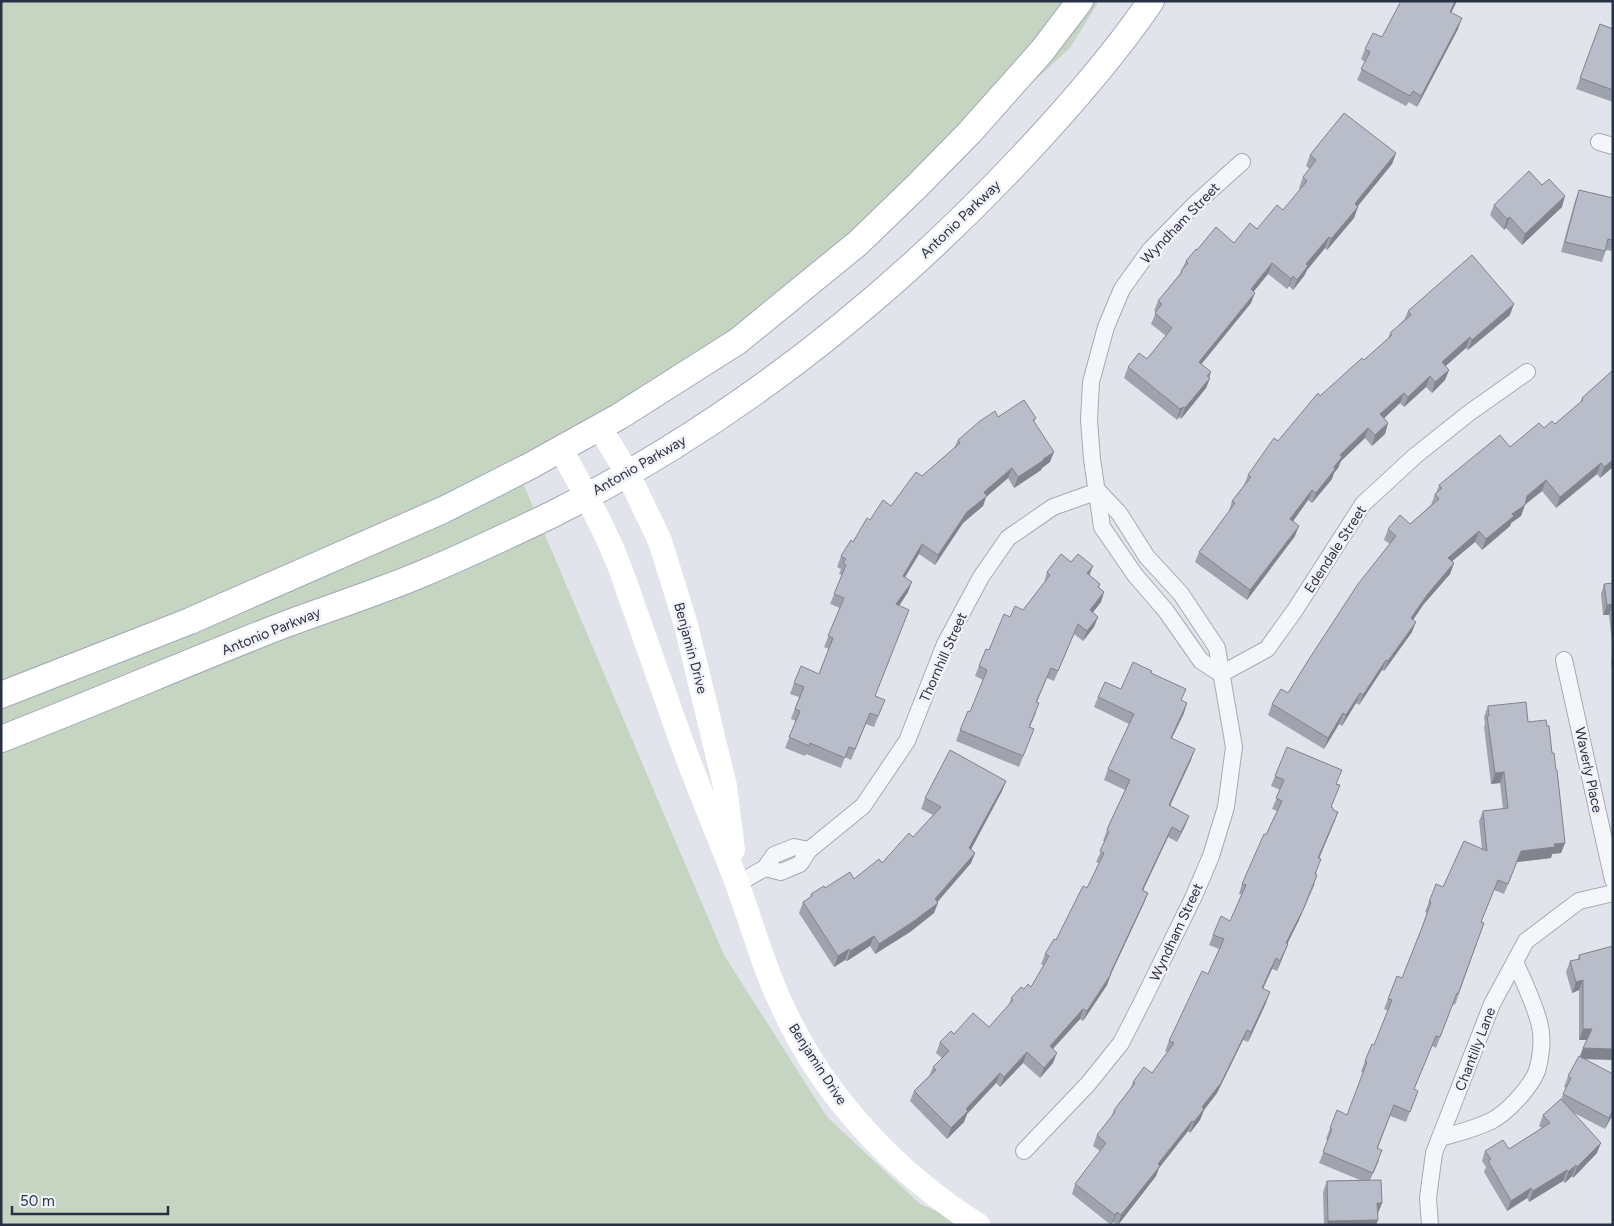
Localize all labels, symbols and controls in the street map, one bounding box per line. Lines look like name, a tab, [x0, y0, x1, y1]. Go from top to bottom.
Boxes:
street label: Antonio Parkway	[917, 176, 1005, 262]
street label: Wyndham Street	[1137, 179, 1223, 268]
street label: Antonio Parkway	[589, 431, 690, 499]
street label: Edendale Street	[1301, 502, 1370, 596]
street label: Benjamin Drive	[670, 601, 711, 696]
street label: Antonio Parkway	[219, 604, 324, 659]
street label: Thornhill Street	[916, 610, 971, 705]
street label: Waverly Place	[1571, 726, 1606, 815]
street label: Wyndham Street	[1146, 880, 1207, 984]
street label: Chantilly Lane	[1452, 1005, 1499, 1093]
street label: Benjamin Drive	[785, 1020, 850, 1108]
scale bar	[12, 1184, 169, 1216]
text: 50 m	[20, 1192, 55, 1210]

